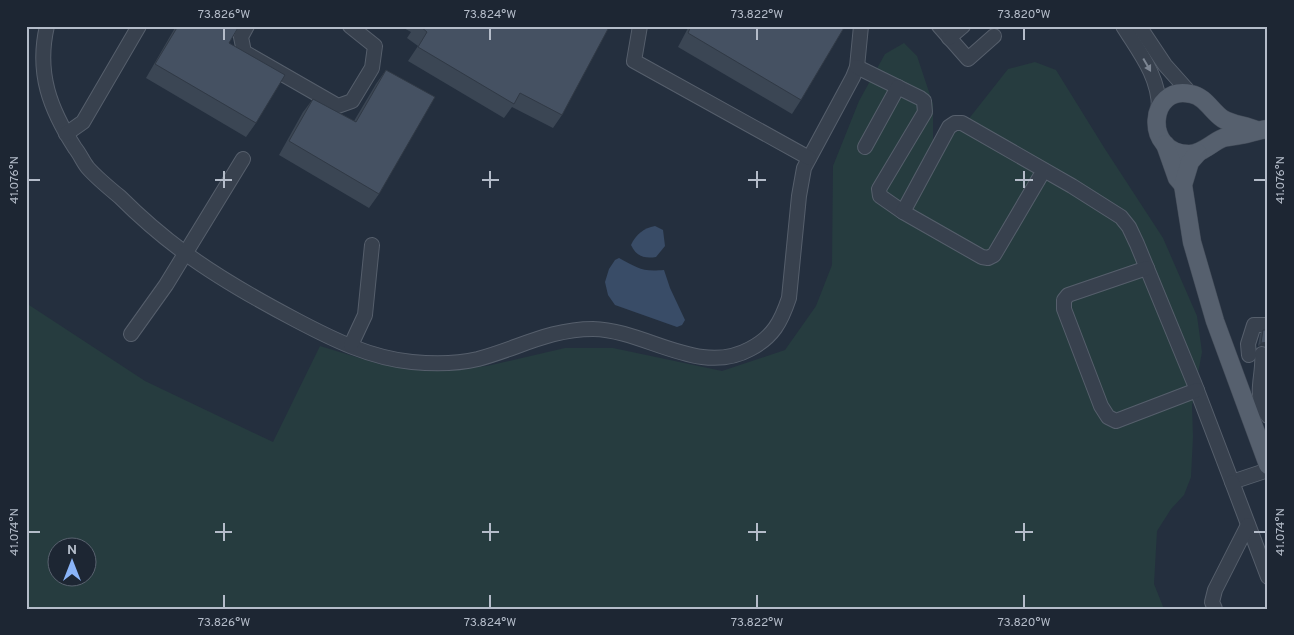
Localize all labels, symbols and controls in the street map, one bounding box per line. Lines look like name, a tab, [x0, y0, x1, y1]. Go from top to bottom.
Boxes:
text: 73.826°W	[198, 7, 250, 23]
text: 73.824°W	[464, 7, 516, 23]
text: 73.822°W	[731, 7, 783, 23]
text: 73.820°W	[997, 7, 1051, 23]
one-way arrow	[1143, 58, 1152, 71]
text: 41.076°N	[7, 156, 23, 204]
text: 41.076°N	[1273, 156, 1289, 204]
text: 41.074°N	[7, 508, 23, 556]
text: 41.074°N	[1273, 508, 1289, 556]
north arrow	[48, 538, 98, 588]
text: N	[67, 542, 77, 559]
text: 73.826°W	[198, 615, 250, 631]
text: 73.824°W	[464, 615, 516, 631]
text: 73.822°W	[731, 615, 783, 631]
text: 73.820°W	[997, 615, 1051, 631]

